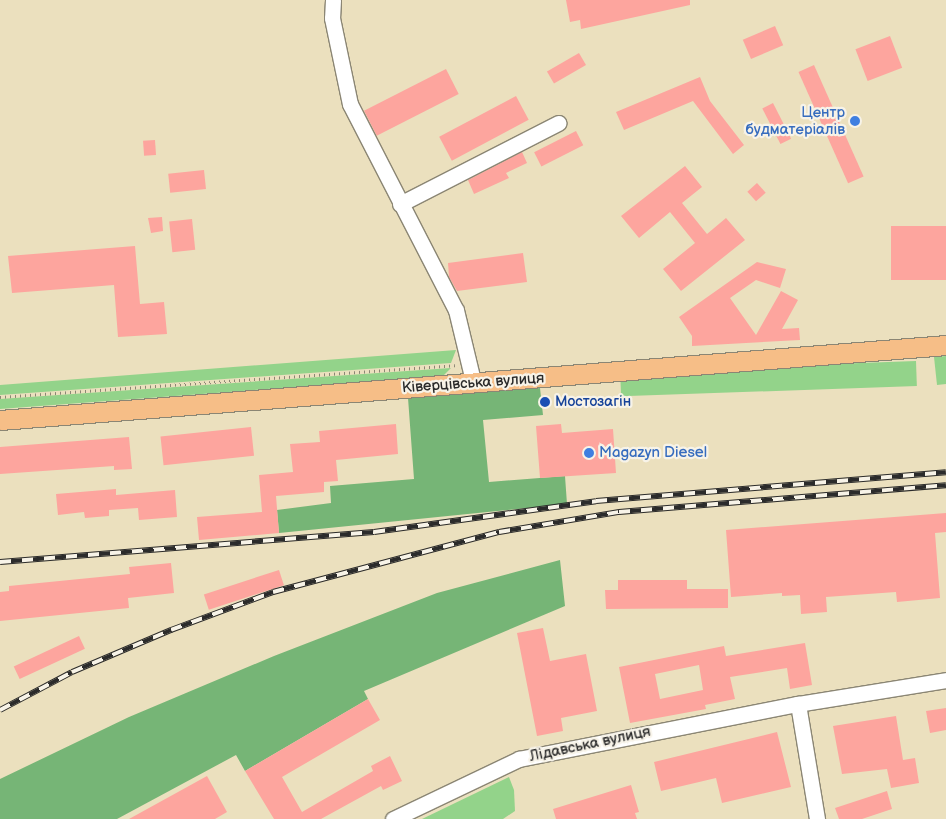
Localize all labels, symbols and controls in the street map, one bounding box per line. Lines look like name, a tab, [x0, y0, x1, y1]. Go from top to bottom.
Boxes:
place label: Центр будматеріалів	[746, 103, 845, 138]
marker: Центр будматеріалів	[849, 115, 861, 127]
street label: Ківерцівська вулиця	[401, 369, 545, 397]
place label: Мостозагін	[555, 393, 631, 411]
marker: Мостозагін	[539, 396, 551, 408]
place label: Magazyn Diesel	[599, 444, 707, 462]
marker: Magazyn Diesel	[583, 447, 595, 459]
street label: Лідавська вулиця	[528, 722, 652, 766]

